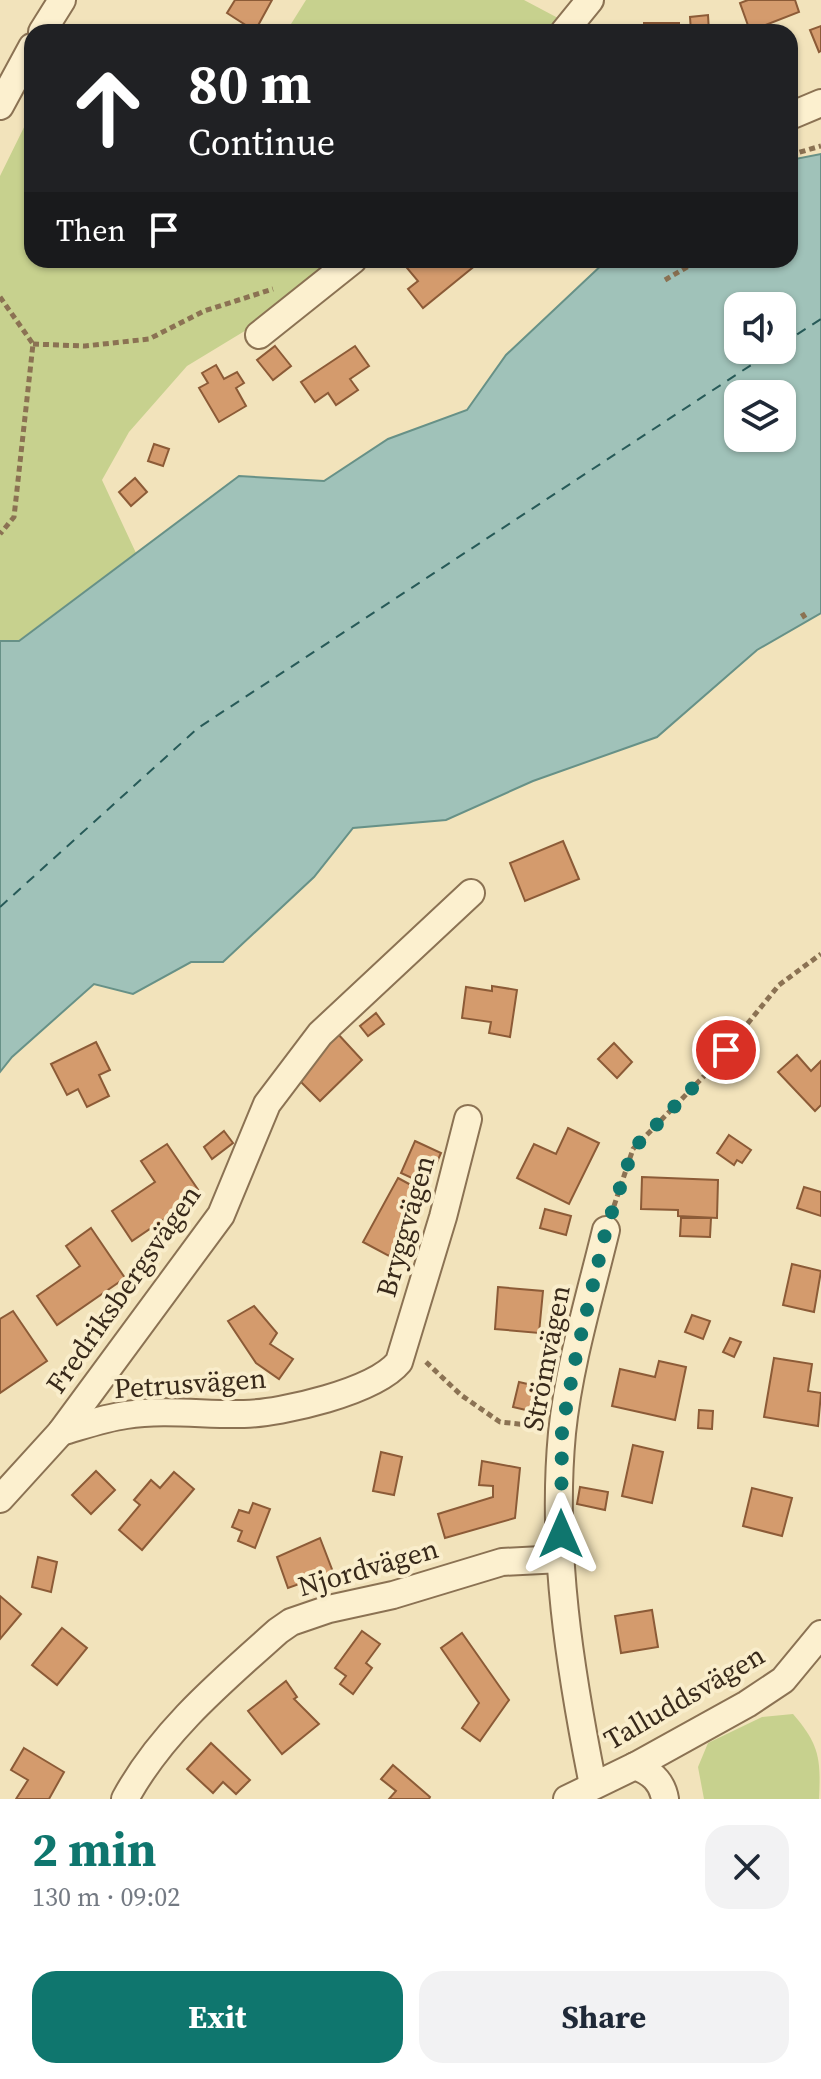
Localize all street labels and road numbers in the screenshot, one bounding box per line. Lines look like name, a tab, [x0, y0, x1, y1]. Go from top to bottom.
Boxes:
street label: Bryggvägen	[367, 1151, 443, 1301]
street label: Fredriksbergsvägen	[37, 1177, 209, 1401]
street label: Strömvägen	[513, 1282, 579, 1434]
street label: Petrusvägen	[112, 1359, 268, 1407]
street label: Njordvägen	[294, 1529, 442, 1605]
street label: Talluddsvägen	[597, 1636, 771, 1758]

